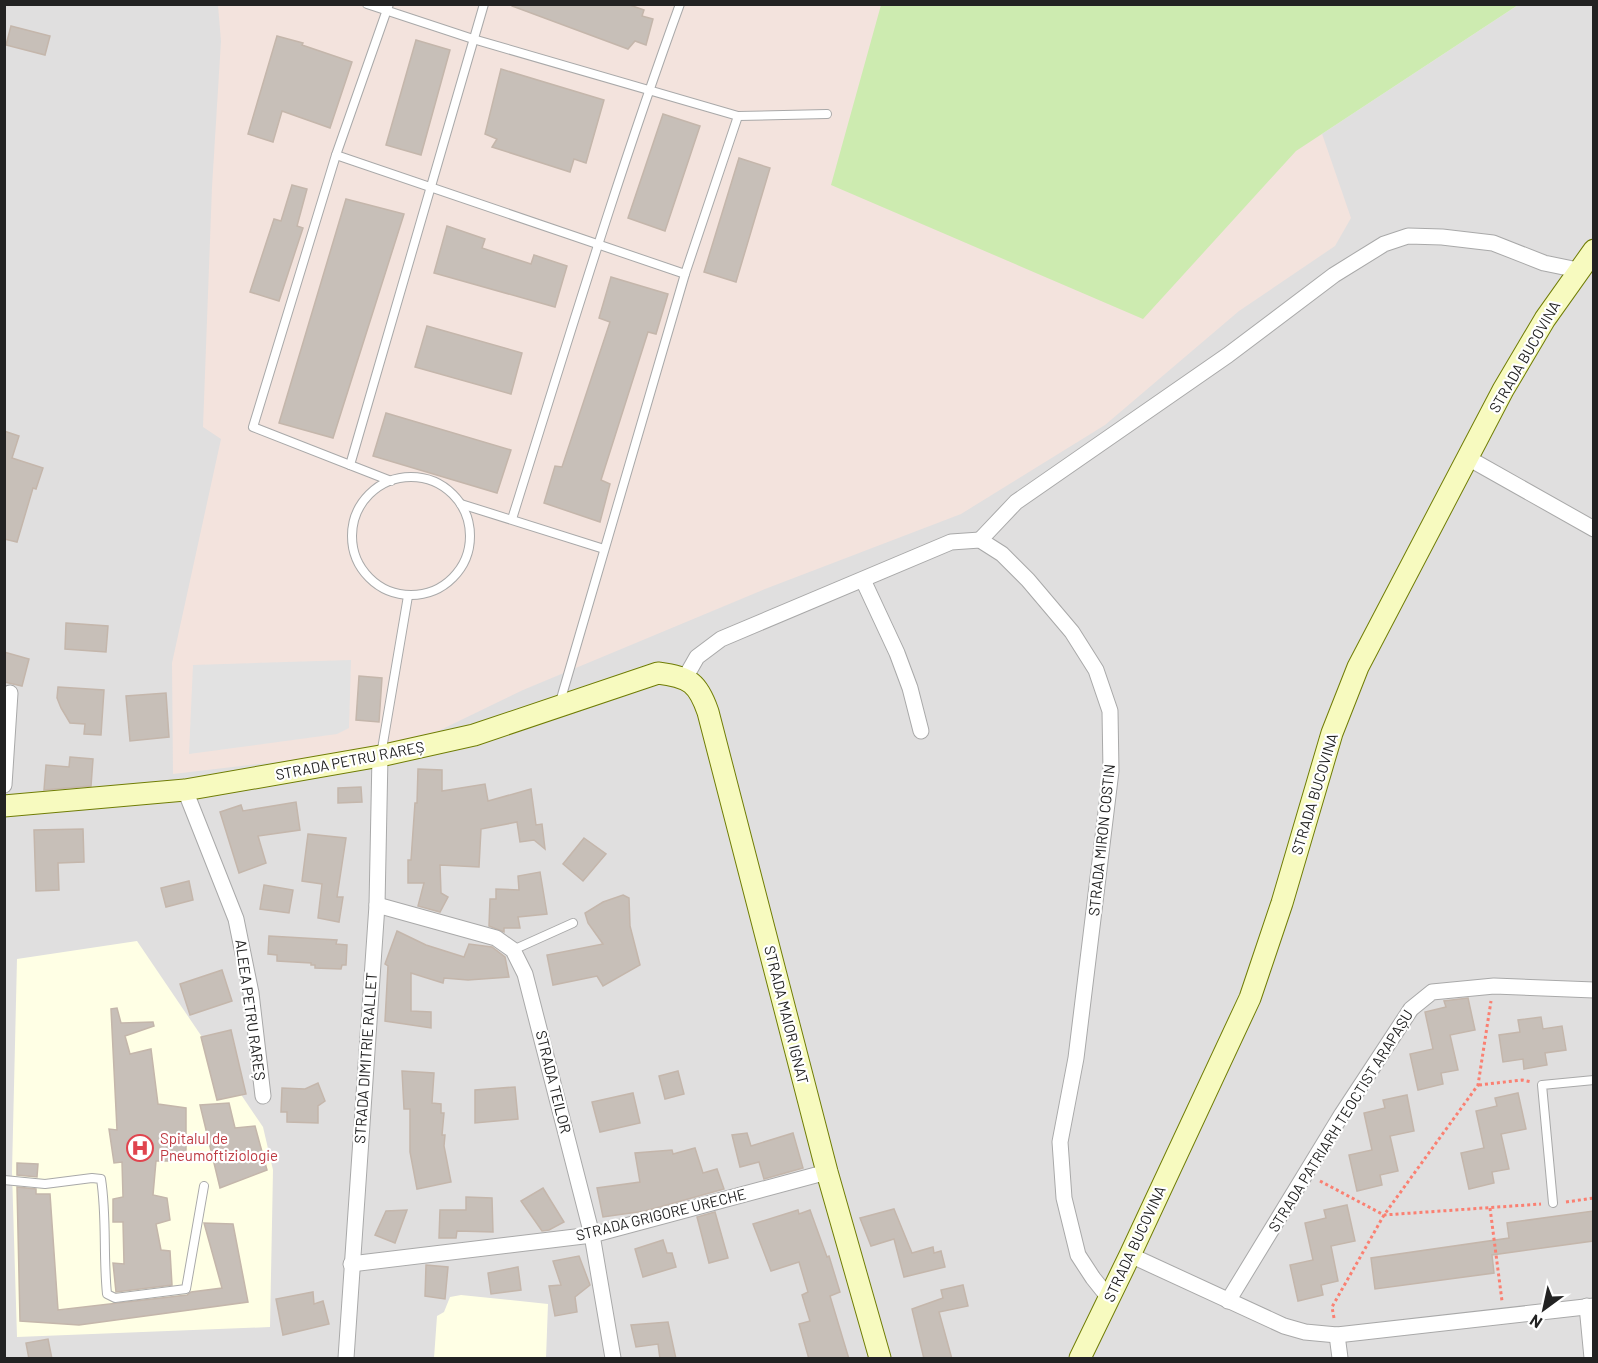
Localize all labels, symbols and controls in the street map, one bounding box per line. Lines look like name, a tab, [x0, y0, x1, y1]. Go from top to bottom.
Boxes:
street label: STRADA BUCOVINA	[1485, 297, 1563, 416]
street label: STRADA BUCOVINA	[1287, 731, 1341, 857]
street label: STRADA PETRU RAREȘ	[274, 737, 426, 783]
street label: STRADA MIRON COSTIN	[1084, 763, 1118, 917]
street label: ALEEA PETRU RAREȘ	[232, 938, 270, 1081]
street label: STRADA MAIOR IGNAT	[761, 944, 813, 1086]
street label: STRADA DIMITRIE RALLET	[350, 972, 380, 1144]
street label: STRADA PATRIARH TEOCTIST ARAPAȘU	[1264, 1006, 1416, 1235]
street label: STRADA TEILOR	[532, 1028, 575, 1135]
place label: Spitalul de Pneumoftiziologie	[160, 1129, 278, 1164]
hospital icon: Spitalul de Pneumoftiziologie	[125, 1133, 155, 1163]
street label: STRADA BUCOVINA	[1099, 1183, 1169, 1305]
street label: STRADA GRIGORE URECHE	[574, 1184, 748, 1244]
north arrow	[1514, 1279, 1574, 1339]
text: N	[1526, 1311, 1545, 1333]

